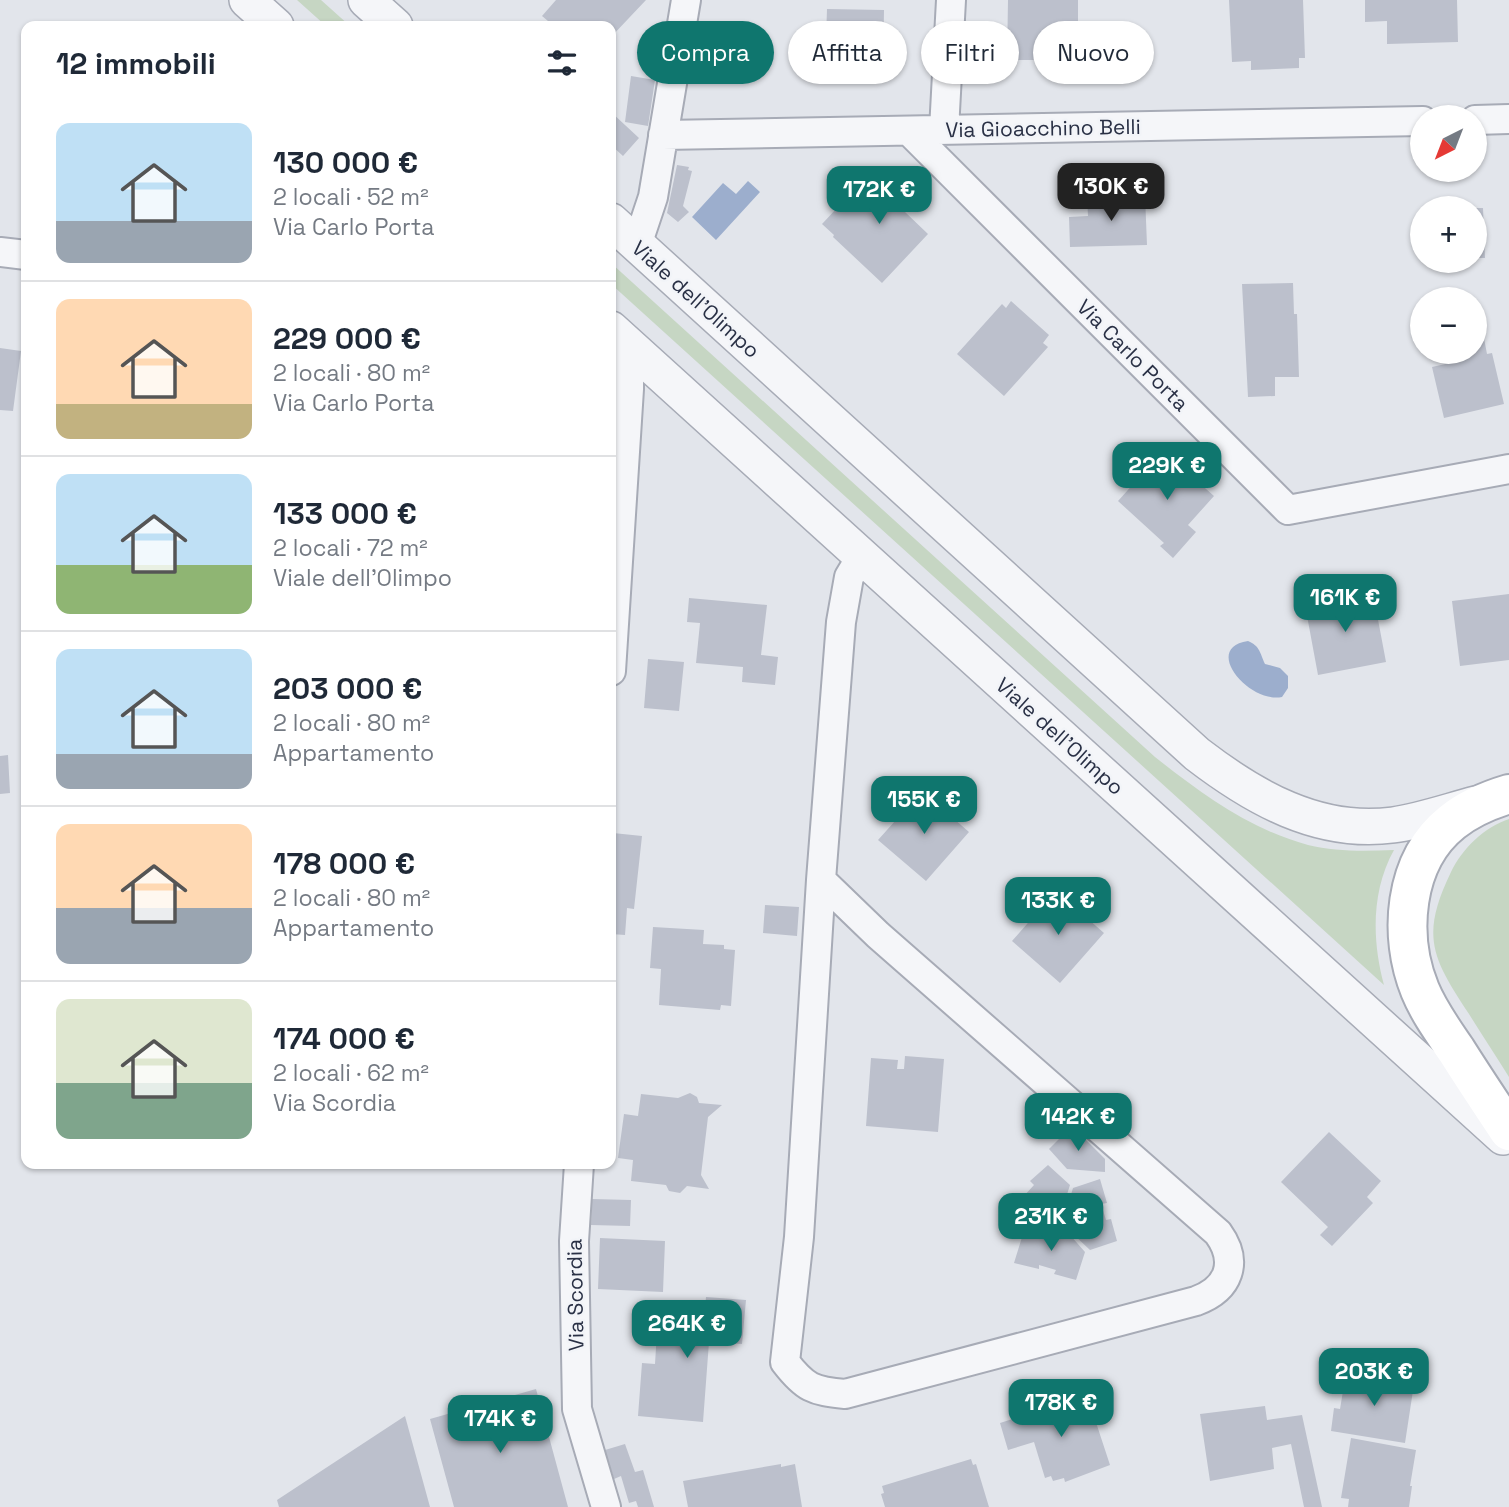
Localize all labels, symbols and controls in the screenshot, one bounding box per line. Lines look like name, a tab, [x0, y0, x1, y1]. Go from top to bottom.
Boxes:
chip: Compra	[637, 21, 774, 84]
chip: Affitta	[788, 21, 907, 84]
chip: Filtri	[921, 21, 1019, 84]
chip: Nuovo	[1033, 21, 1154, 84]
text: 12 immobili	[56, 44, 216, 83]
icon: filters	[543, 44, 581, 82]
north arrow	[1410, 105, 1488, 182]
map controls	[1410, 105, 1487, 364]
street label: Via Gioacchino Belli	[945, 113, 1141, 143]
text: 130 000 €	[273, 143, 418, 182]
icon: home	[112, 151, 196, 235]
pin: 130K €	[1054, 164, 1168, 223]
pin: 172K €	[822, 166, 936, 226]
text: 130K €	[1073, 171, 1149, 201]
text: 172K €	[843, 174, 915, 204]
text: 2 locali · 52 m²	[273, 182, 429, 212]
button: +	[1410, 196, 1487, 273]
text: Via Carlo Porta	[273, 212, 435, 242]
street label: Viale dell'Olimpo	[626, 234, 766, 364]
button: −	[1410, 287, 1487, 364]
street label: Via Carlo Porta	[1071, 293, 1195, 417]
text: 229 000 €	[273, 319, 421, 358]
icon: home	[112, 327, 196, 411]
text: 2 locali · 80 m²	[273, 358, 430, 388]
text: Via Carlo Porta	[273, 388, 435, 418]
pin: 229K €	[1110, 442, 1224, 502]
text: 229K €	[1128, 450, 1206, 480]
text: 133 000 €	[273, 494, 417, 533]
icon: home	[112, 502, 196, 586]
text: 2 locali · 72 m²	[273, 533, 428, 563]
text: Viale dell'Olimpo	[273, 563, 452, 593]
pin: 161K €	[1288, 574, 1402, 634]
text: 161K €	[1310, 582, 1380, 612]
text: 203 000 €	[273, 669, 422, 708]
street label: Viale dell'Olimpo	[990, 671, 1130, 801]
icon: home	[112, 677, 196, 761]
text: 2 locali · 80 m²	[273, 708, 430, 738]
text: Appartamento	[273, 738, 434, 768]
pin: 155K €	[867, 776, 981, 836]
text: 155K €	[887, 784, 961, 814]
text: 178 000 €	[273, 844, 415, 883]
icon: home	[112, 852, 196, 936]
pin: 133K €	[1001, 878, 1115, 937]
text: 2 locali · 80 m²	[273, 883, 430, 913]
text: 133K €	[1021, 885, 1095, 915]
text: Appartamento	[273, 913, 434, 943]
text: 174 000 €	[273, 1019, 415, 1058]
icon: home	[112, 1027, 196, 1111]
text: 2 locali · 62 m²	[273, 1058, 429, 1088]
text: Via Scordia	[273, 1088, 396, 1118]
pin: 142K €	[1021, 1094, 1135, 1153]
text: 142K €	[1041, 1101, 1115, 1131]
pin: 231K €	[994, 1194, 1108, 1253]
text: 231K €	[1014, 1201, 1088, 1231]
street label: Via Scordia	[561, 1239, 589, 1351]
pin: 264K €	[630, 1300, 744, 1360]
text: 264K €	[648, 1308, 726, 1338]
pin: 203K €	[1317, 1348, 1431, 1408]
text: 203K €	[1335, 1356, 1413, 1386]
pin: 178K €	[1004, 1380, 1118, 1439]
text: 178K €	[1025, 1387, 1097, 1417]
pin: 174K €	[443, 1396, 557, 1455]
text: 174K €	[464, 1403, 536, 1433]

